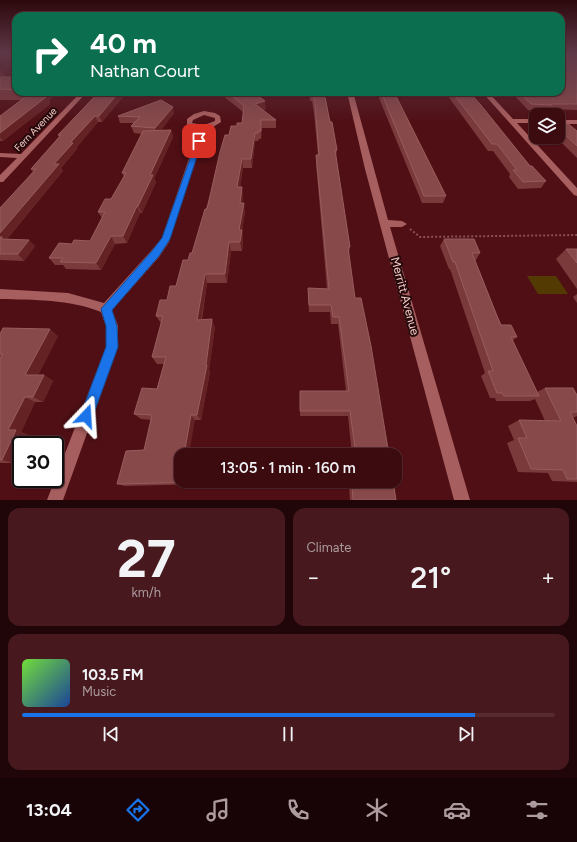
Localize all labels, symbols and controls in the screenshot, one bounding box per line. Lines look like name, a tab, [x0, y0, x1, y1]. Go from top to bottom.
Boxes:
text: 40 m	[90, 26, 157, 60]
icon: right	[24, 28, 76, 80]
text: Nathan Court	[90, 60, 200, 82]
street label: Fern Avenue	[11, 104, 60, 154]
map controls	[529, 108, 565, 144]
button: layers	[529, 108, 565, 144]
pin	[182, 124, 216, 158]
icon: arrive	[188, 130, 210, 152]
street label: Merritt Avenue	[388, 255, 422, 337]
position arrow	[65, 395, 107, 437]
speed limit sign: 30	[12, 436, 64, 488]
text: 13:05 · 1 min · 160 m	[220, 459, 356, 477]
text: 27	[117, 528, 176, 590]
text: Climate	[307, 540, 351, 555]
text: 21°	[410, 559, 451, 596]
text: −	[307, 564, 320, 591]
text: +	[541, 564, 555, 591]
text: km/h	[131, 585, 161, 600]
text: 103.5 FM	[82, 666, 144, 684]
text: Music	[82, 684, 116, 699]
icon: previous	[100, 723, 122, 745]
icon: pause	[277, 723, 299, 745]
icon: next	[455, 723, 477, 745]
icon: directions	[124, 796, 152, 824]
icon: music	[204, 796, 232, 824]
icon: phone	[284, 796, 312, 824]
icon: climate	[363, 796, 391, 824]
icon: car	[443, 796, 471, 824]
icon: filters	[523, 796, 551, 824]
text: 13:04	[26, 799, 72, 821]

